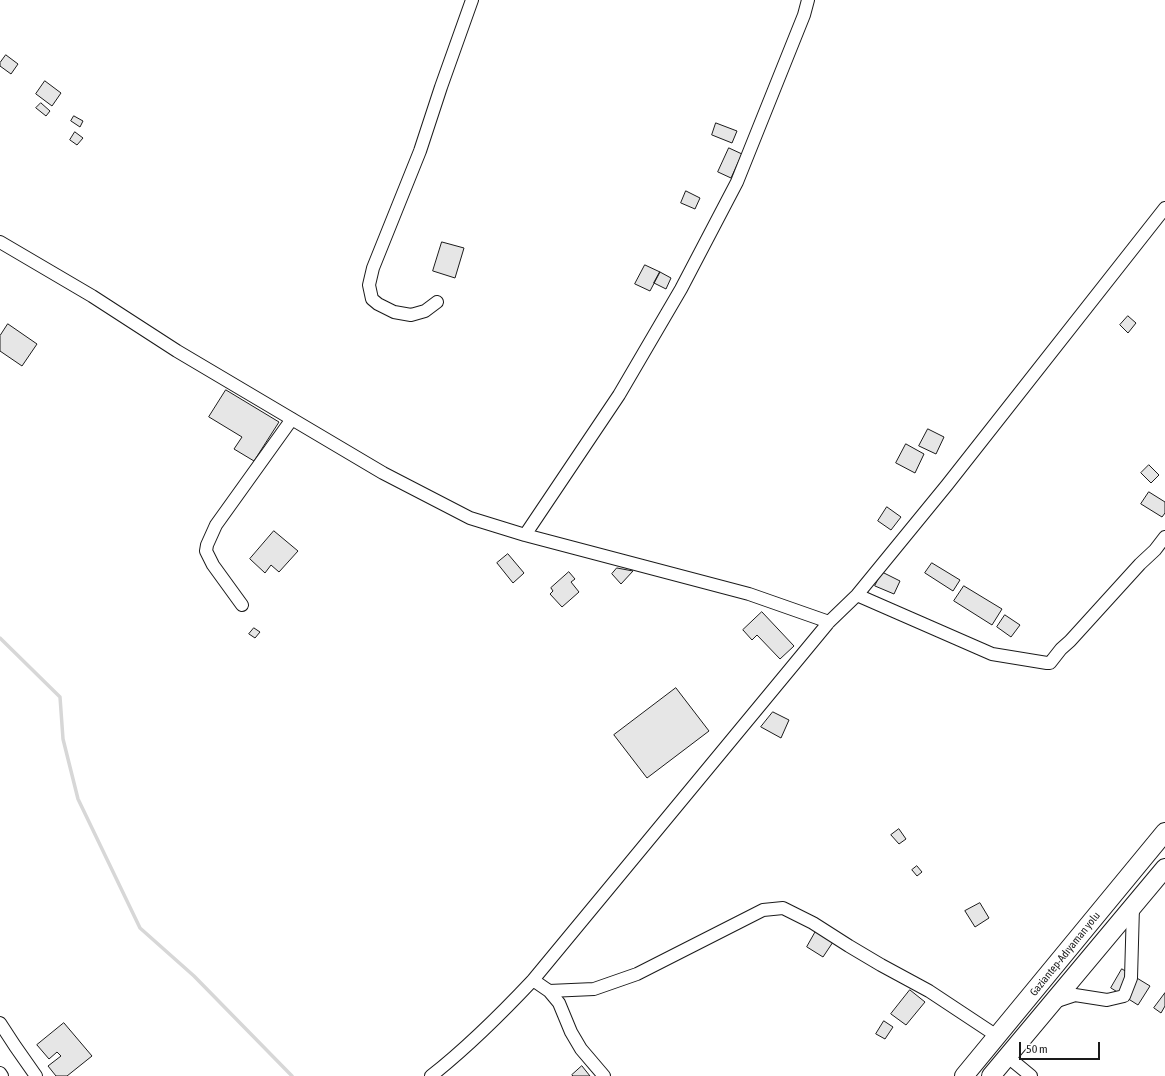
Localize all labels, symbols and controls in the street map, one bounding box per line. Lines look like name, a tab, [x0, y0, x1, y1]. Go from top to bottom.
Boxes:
street label: Gaziantep-Adıyaman yolu	[1027, 909, 1103, 999]
scale bar	[1021, 1034, 1102, 1060]
text: 50 m	[1026, 1042, 1048, 1056]

